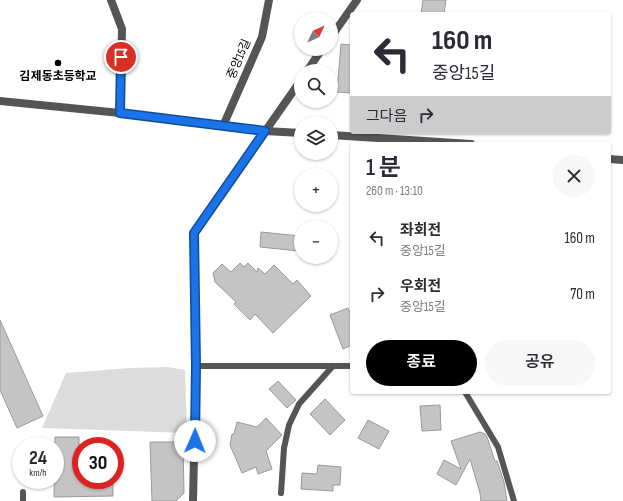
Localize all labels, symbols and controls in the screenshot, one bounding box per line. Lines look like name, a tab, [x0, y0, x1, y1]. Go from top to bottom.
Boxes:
north arrow	[294, 12, 338, 56]
map controls	[294, 12, 338, 264]
text: 160 m	[432, 24, 492, 57]
icon: left	[366, 28, 418, 80]
street label: 중앙15길	[224, 37, 254, 81]
pin	[104, 40, 138, 74]
icon: arrive	[110, 46, 132, 68]
marker: 김제동초등학교	[53, 58, 63, 68]
text: 중앙15길	[432, 63, 495, 84]
button: search	[294, 64, 338, 108]
place label: 김제동초등학교	[19, 69, 97, 84]
icon: right	[415, 104, 437, 126]
text: 그다음	[366, 107, 407, 126]
button: layers	[294, 116, 338, 160]
text: 1 분	[366, 153, 401, 182]
button: close	[553, 155, 595, 197]
button: +	[294, 168, 338, 212]
text: 260 m · 13:10	[366, 183, 423, 199]
button: −	[294, 220, 338, 264]
text: 좌회전	[400, 221, 441, 240]
icon: left	[366, 227, 388, 249]
text: 160 m	[564, 229, 595, 248]
text: 중앙15길	[400, 243, 446, 259]
text: 우회전	[400, 277, 441, 296]
icon: right	[366, 283, 388, 305]
text: 70 m	[570, 285, 595, 304]
text: 중앙15길	[400, 299, 446, 315]
button: 종료	[366, 340, 477, 386]
button: 공유	[485, 340, 595, 386]
position arrow	[174, 420, 216, 462]
speed limit sign: 30	[72, 437, 124, 489]
text: 24	[29, 446, 47, 470]
text: km/h	[29, 467, 47, 479]

